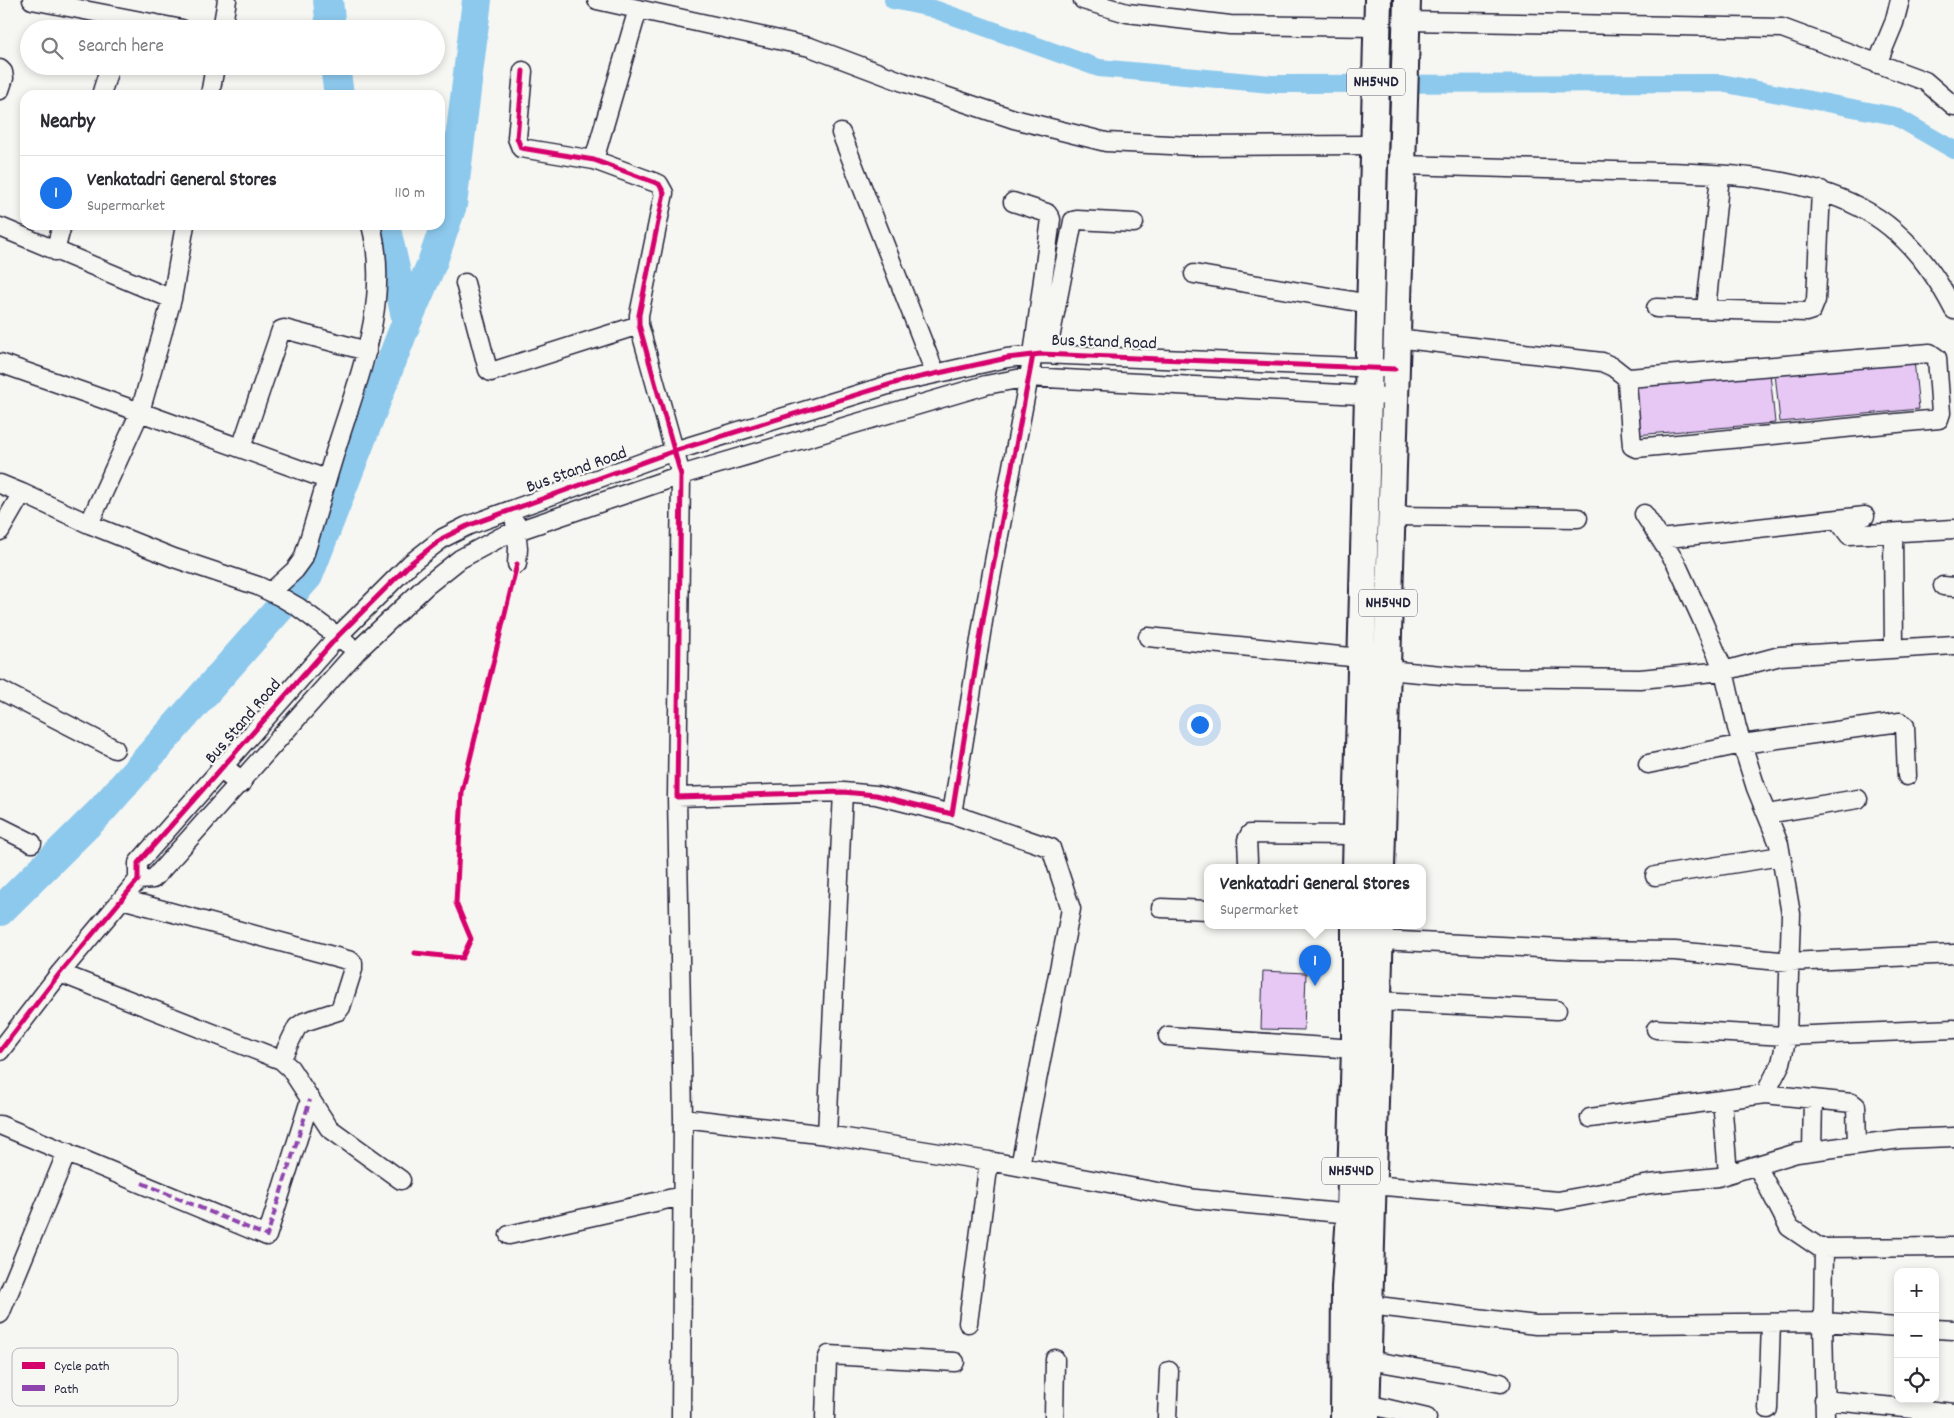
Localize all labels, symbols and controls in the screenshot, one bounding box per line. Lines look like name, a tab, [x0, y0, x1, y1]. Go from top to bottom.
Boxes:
search box	[20, 20, 445, 75]
icon: search	[38, 34, 66, 62]
text: Search here	[78, 34, 164, 61]
road number: NH544D	[1347, 68, 1405, 95]
text: Nearby	[40, 108, 95, 138]
text: Venkatadri General Stores	[87, 168, 277, 195]
text: 1	[54, 182, 58, 205]
text: 110 m	[395, 182, 425, 205]
text: Supermarket	[87, 195, 165, 218]
street label: Bus Stand Road	[1051, 329, 1157, 357]
street label: Bus Stand Road	[523, 441, 631, 501]
road number: NH544D	[1359, 590, 1417, 616]
street label: Bus Stand Road	[200, 674, 288, 770]
your location	[1187, 712, 1213, 738]
popup	[1204, 864, 1426, 929]
text: Venkatadri General Stores	[1220, 872, 1410, 899]
text: Supermarket	[1220, 899, 1298, 922]
pin: 1	[1299, 945, 1331, 986]
road number: NH544D	[1322, 1158, 1380, 1184]
map controls	[1894, 1268, 1939, 1403]
button: +	[1894, 1268, 1939, 1313]
button: −	[1894, 1313, 1939, 1358]
legend	[12, 1348, 178, 1406]
text: Cycle path	[54, 1357, 110, 1377]
button: locate	[1894, 1358, 1939, 1403]
text: Path	[54, 1380, 79, 1400]

